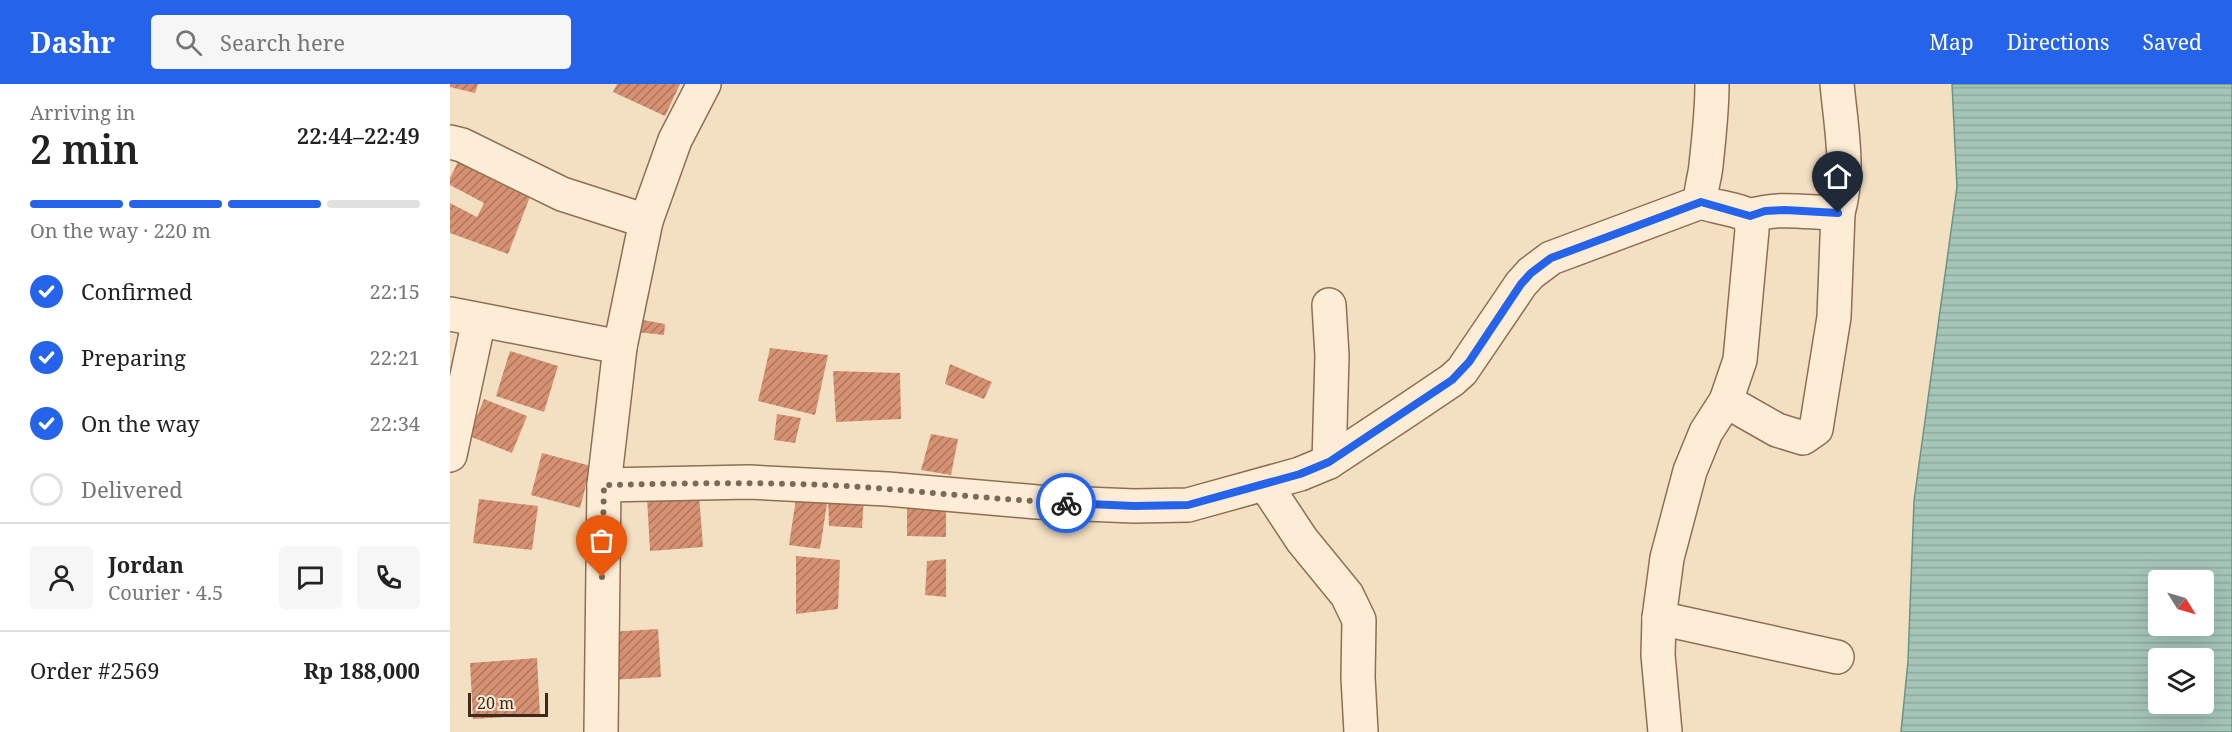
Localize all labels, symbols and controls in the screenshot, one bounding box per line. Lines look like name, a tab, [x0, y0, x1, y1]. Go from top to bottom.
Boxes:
search box	[151, 15, 571, 69]
text: Dashr	[30, 23, 115, 61]
icon: search	[172, 26, 205, 59]
text: Search here	[220, 27, 345, 57]
text: Map	[1929, 28, 1974, 56]
text: Directions	[2007, 28, 2109, 56]
text: Saved	[2142, 28, 2202, 56]
text: Arriving in	[30, 99, 135, 126]
text: 22:44–22:49	[297, 120, 420, 150]
text: 2 min	[30, 122, 139, 175]
pin	[1812, 151, 1863, 213]
icon: home	[1821, 160, 1854, 193]
text: On the way · 220 m	[30, 217, 211, 244]
icon: check	[30, 275, 63, 308]
text: Confirmed	[81, 276, 192, 306]
text: 22:15	[370, 278, 420, 305]
icon: check	[30, 341, 63, 374]
text: Preparing	[81, 342, 186, 372]
text: 22:21	[370, 344, 420, 371]
icon: check	[30, 407, 63, 440]
text: On the way	[81, 408, 200, 438]
text: 22:34	[370, 410, 420, 437]
courier	[1036, 473, 1096, 533]
text: Delivered	[81, 474, 183, 504]
icon: bike	[1050, 487, 1083, 520]
pin	[576, 515, 627, 577]
icon: bag	[585, 524, 618, 557]
button: person	[30, 546, 93, 609]
button: chat	[279, 546, 342, 609]
button: phone	[357, 546, 420, 609]
text: Jordan	[108, 549, 184, 579]
north arrow	[2148, 570, 2214, 636]
map controls	[2148, 570, 2214, 714]
text: Courier · 4.5	[108, 579, 223, 606]
button: layers	[2148, 648, 2214, 714]
text: Order #2569	[30, 655, 160, 685]
text: Rp 188,000	[303, 655, 420, 685]
scale bar	[468, 690, 548, 718]
text: 20 m	[477, 692, 514, 714]

